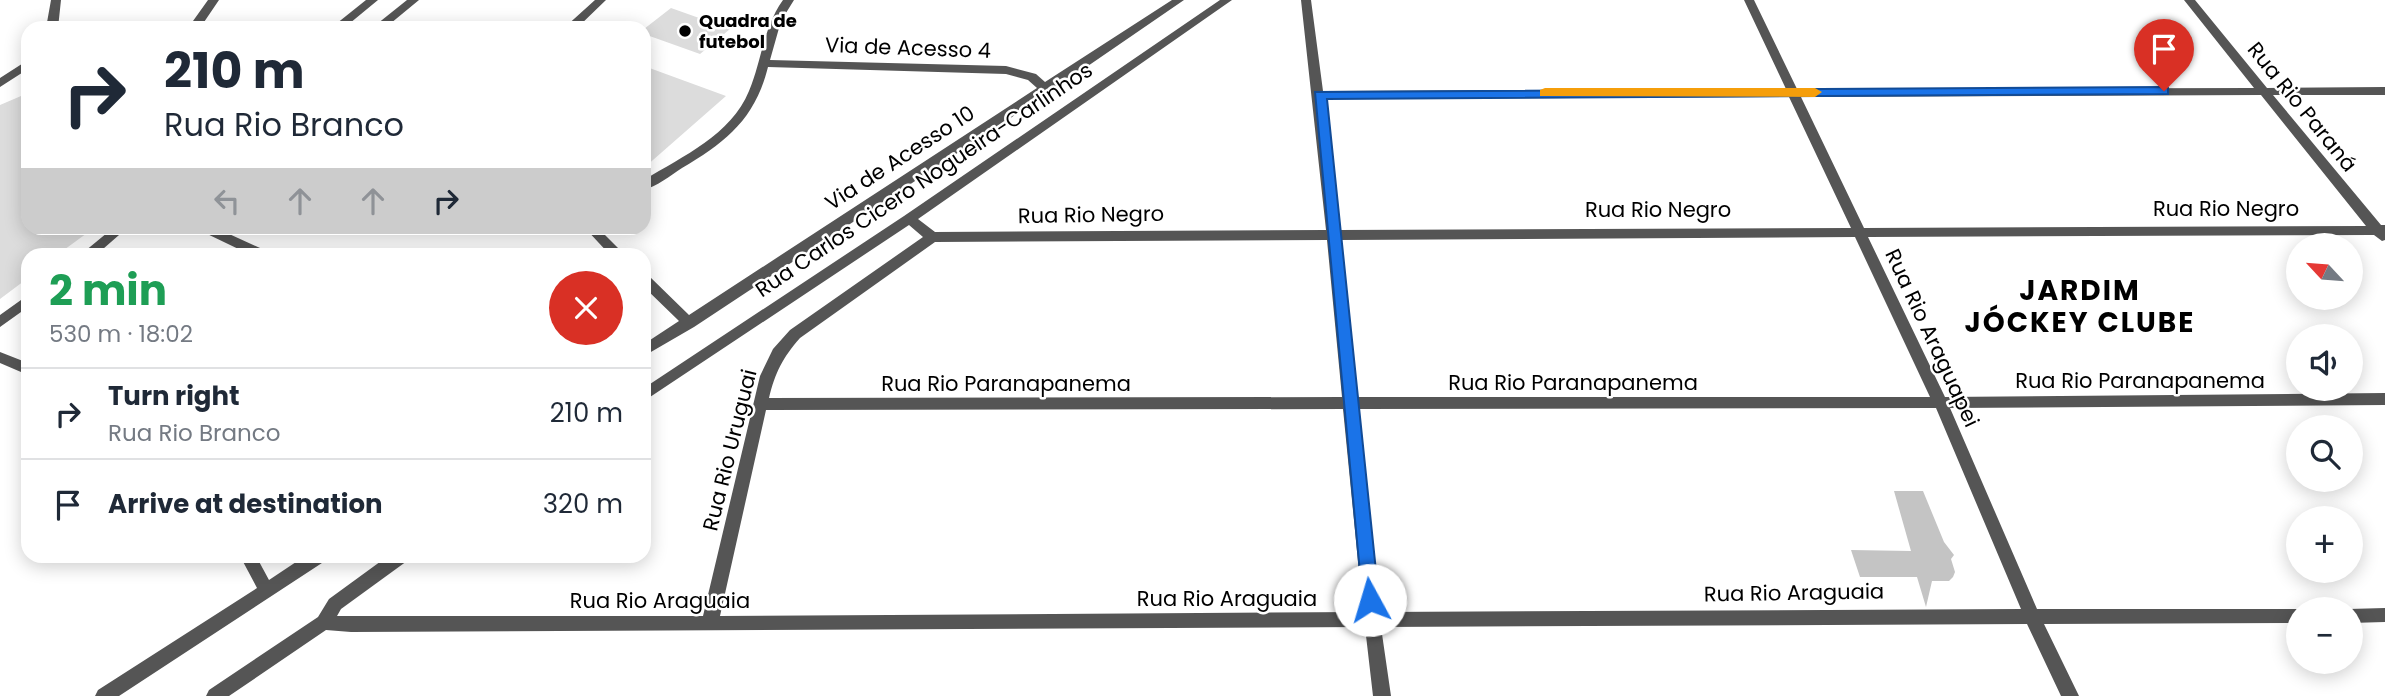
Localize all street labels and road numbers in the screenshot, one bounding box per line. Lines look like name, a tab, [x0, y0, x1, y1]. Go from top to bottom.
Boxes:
street label: Via de Acesso 4	[825, 30, 992, 65]
street label: Rua Rio Paraná	[2241, 36, 2364, 178]
street label: Rua Carlos Cicero Nogueira-Carlinhos	[749, 55, 1098, 304]
street label: Via de Acesso 10	[819, 98, 980, 217]
street label: Rua Rio Negro	[2153, 194, 2299, 223]
street label: Rua Rio Negro	[1585, 195, 1731, 224]
street label: Rua Rio Negro	[1018, 199, 1164, 230]
street label: Rua Rio Araguapei	[1878, 244, 1986, 432]
street label: Rua Rio Uruguai	[695, 366, 764, 534]
street label: Rua Rio Paranapanema	[2015, 366, 2265, 395]
street label: Rua Rio Paranapanema	[1448, 368, 1698, 397]
street label: Rua Rio Paranapanema	[881, 369, 1131, 398]
street label: Rua Rio Araguaia	[1704, 576, 1884, 609]
street label: Rua Rio Araguaia	[1137, 584, 1317, 613]
street label: Rua Rio Araguaia	[570, 586, 750, 615]

